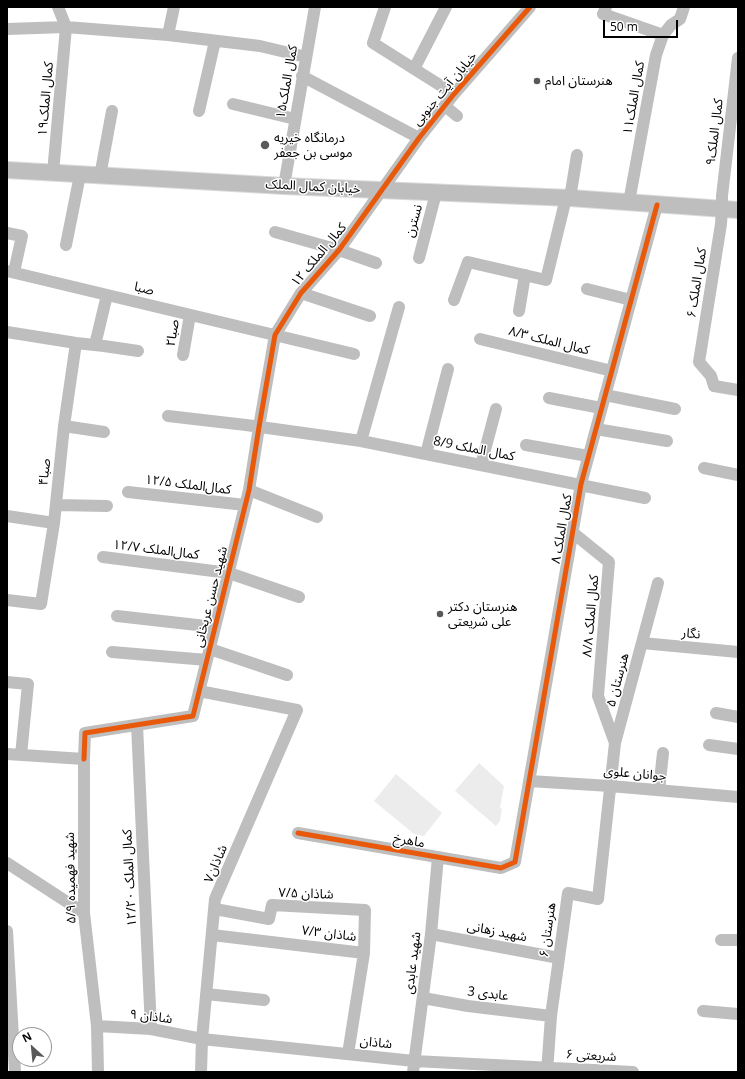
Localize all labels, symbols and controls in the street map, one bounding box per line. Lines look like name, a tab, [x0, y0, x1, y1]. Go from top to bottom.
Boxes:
scale bar	[605, 12, 680, 38]
text: 50 m	[610, 18, 638, 35]
street label: کمال الملک۱۵	[273, 44, 301, 120]
street label: خیابان آیت جنوبی	[410, 49, 480, 129]
street label: کمال الملک۱۱	[620, 60, 648, 136]
street label: کمال الملک۱۹	[35, 61, 57, 137]
place label: هنرستان امام	[545, 73, 613, 89]
marker: هنرستان امام	[532, 76, 542, 86]
street label: کمال الملک۹	[703, 98, 727, 166]
place label: درمانگاه خیریه موسی بن جعفر	[274, 130, 352, 161]
marker: درمانگاه خیریه موسی بن جعفر	[259, 139, 271, 151]
street label: خیابان کمال الملک	[265, 177, 361, 197]
street label: نسترن	[402, 203, 426, 239]
street label: کمال الملک ۱۲	[288, 220, 350, 290]
street label: کمال الملک ۶	[684, 247, 710, 319]
street label: صبا	[133, 279, 155, 299]
street label: صبا۲	[163, 318, 183, 348]
street label: کمال الملک ۸/۳	[507, 323, 591, 359]
street label: کمال الملک 8/9	[432, 433, 516, 465]
street label: صبا۴	[36, 458, 54, 486]
street label: کمال‌الملک ۱۲/۵	[144, 472, 232, 498]
street label: کمال الملک ۸	[548, 493, 576, 565]
street label: کمال‌الملک ۱۲/۷	[112, 537, 200, 563]
street label: شهید حسن عربخانی	[191, 545, 231, 649]
street label: کمال الملک ۸/۸	[580, 574, 602, 658]
place label: هنرستان دکتر علی شریعتی	[448, 599, 517, 630]
marker: هنرستان دکتر علی شریعتی	[435, 609, 445, 619]
street label: نگار	[681, 625, 701, 643]
street label: هنرستان ۵	[603, 651, 633, 709]
street label: جوانان علوی	[603, 763, 667, 785]
street label: کمال الملک ۱۲/۲۰	[120, 829, 140, 927]
street label: ماهرخ	[392, 831, 426, 851]
street label: شهید فهمیده ۵/۹	[62, 832, 80, 924]
street label: شاذان۷	[201, 843, 231, 885]
street label: شاذان ۷/۵	[278, 885, 334, 903]
street label: هنرستان ۶	[536, 902, 560, 958]
street label: شهید زهانی	[466, 919, 528, 945]
street label: شاذان ۷/۳	[301, 923, 357, 945]
street label: شهید عابدی	[401, 931, 425, 995]
street label: عابدی 3	[466, 984, 510, 1004]
street label: شاذان ۹	[129, 1007, 173, 1027]
north arrow	[12, 1027, 52, 1067]
text: N	[19, 1028, 34, 1045]
street label: شاذان	[359, 1034, 393, 1052]
street label: شریعتی ۶	[565, 1047, 617, 1065]

